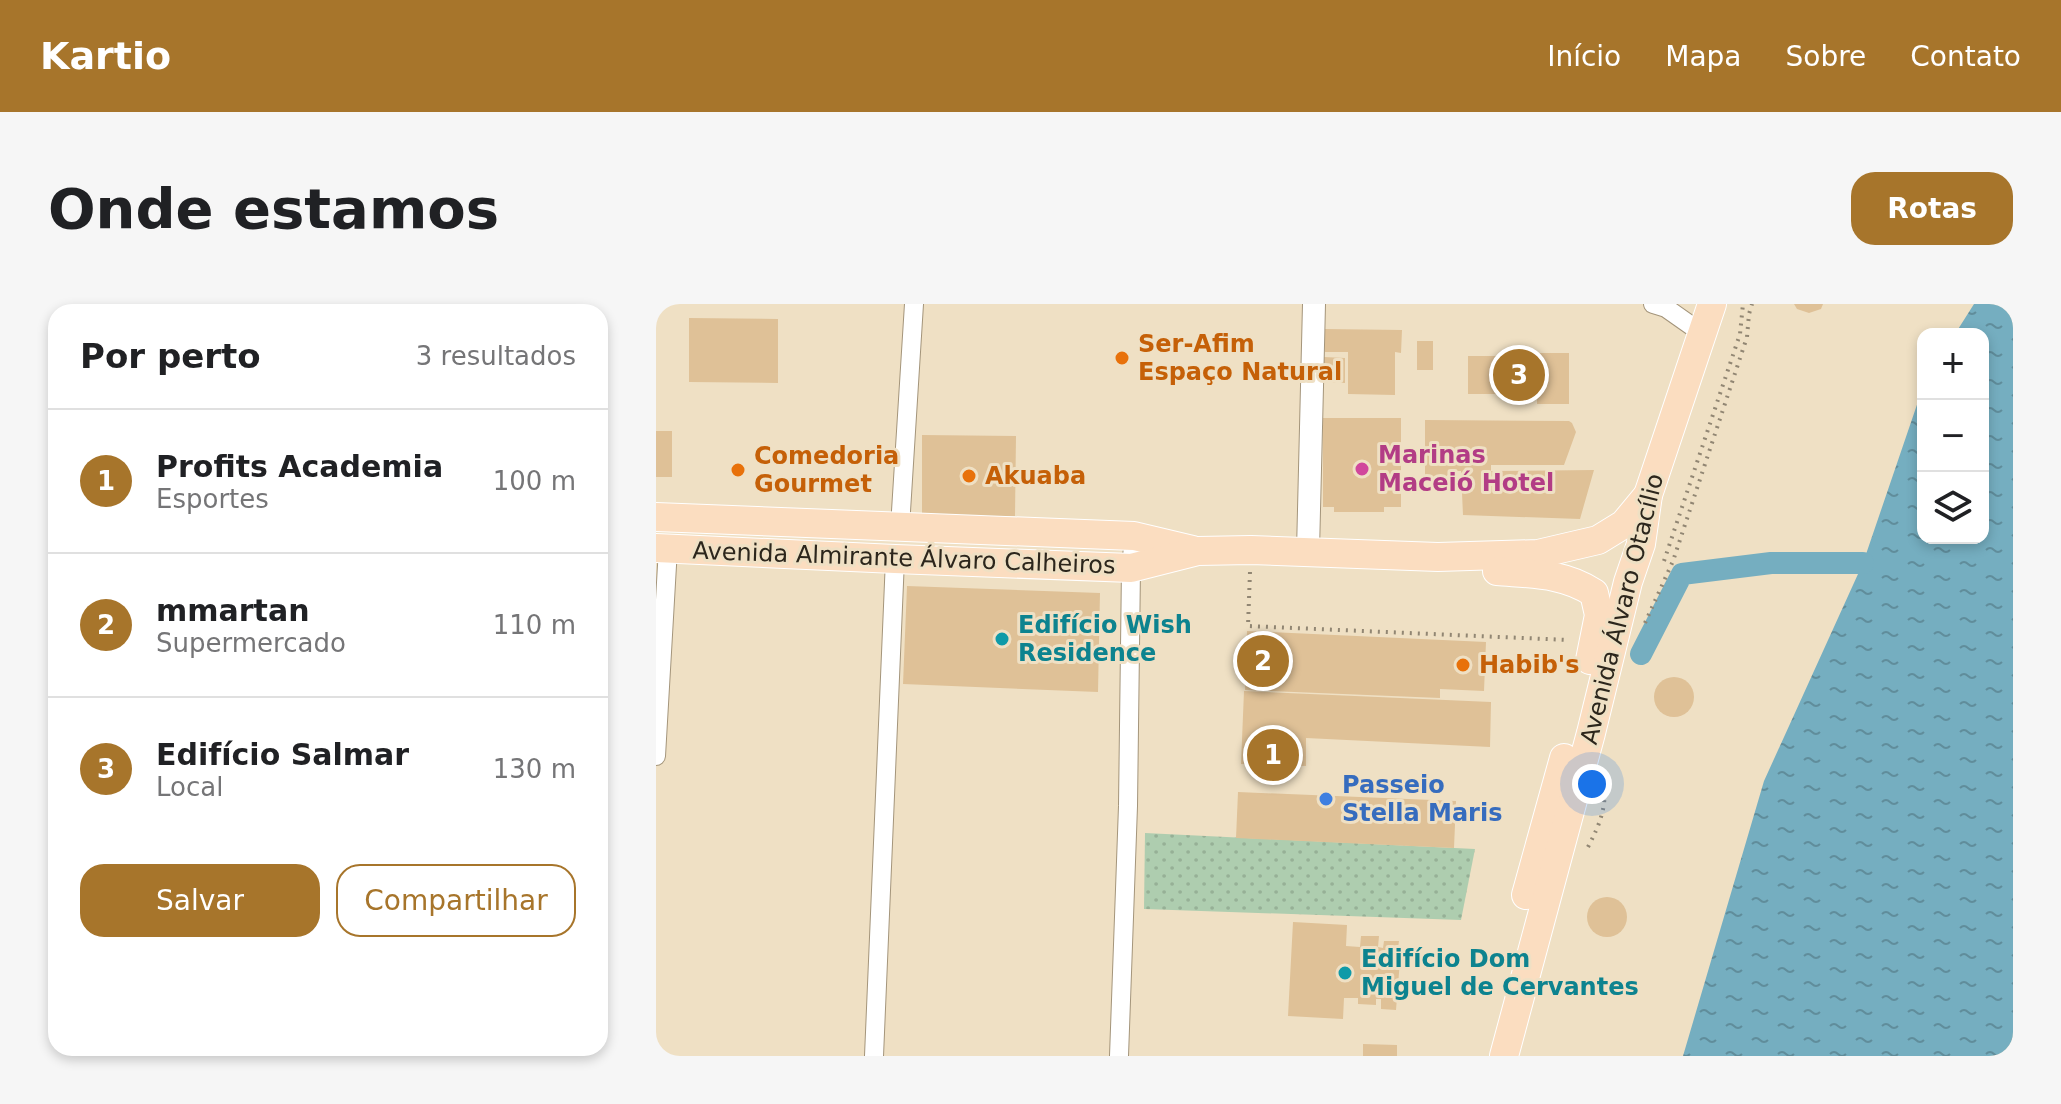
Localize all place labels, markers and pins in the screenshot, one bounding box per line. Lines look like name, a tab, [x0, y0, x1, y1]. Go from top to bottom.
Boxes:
place label: Ser-Afim Espaço Natural	[1138, 330, 1342, 386]
pin: 3	[1493, 345, 1545, 405]
marker: Ser-Afim Espaço Natural	[1113, 349, 1131, 367]
place label: Marinas Maceió Hotel	[1378, 441, 1554, 497]
place label: Comedoria Gourmet	[754, 442, 899, 498]
marker: Marinas Maceió Hotel	[1353, 460, 1371, 478]
marker: Comedoria Gourmet	[729, 461, 747, 479]
place label: Akuaba	[985, 462, 1086, 490]
marker: Akuaba	[960, 467, 978, 485]
place label: Edifício Wish Residence	[1018, 611, 1192, 667]
marker: Edifício Wish Residence	[993, 630, 1011, 648]
pin: 2	[1237, 631, 1289, 691]
place label: Habib's	[1479, 651, 1580, 679]
marker: Habib's	[1454, 656, 1472, 674]
pin: 1	[1247, 725, 1299, 785]
place label: Passeio Stella Maris	[1342, 771, 1502, 827]
marker: Passeio Stella Maris	[1317, 790, 1335, 808]
place label: Edifício Dom Miguel de Cervantes	[1361, 945, 1639, 1001]
marker: Edifício Dom Miguel de Cervantes	[1336, 964, 1354, 982]

